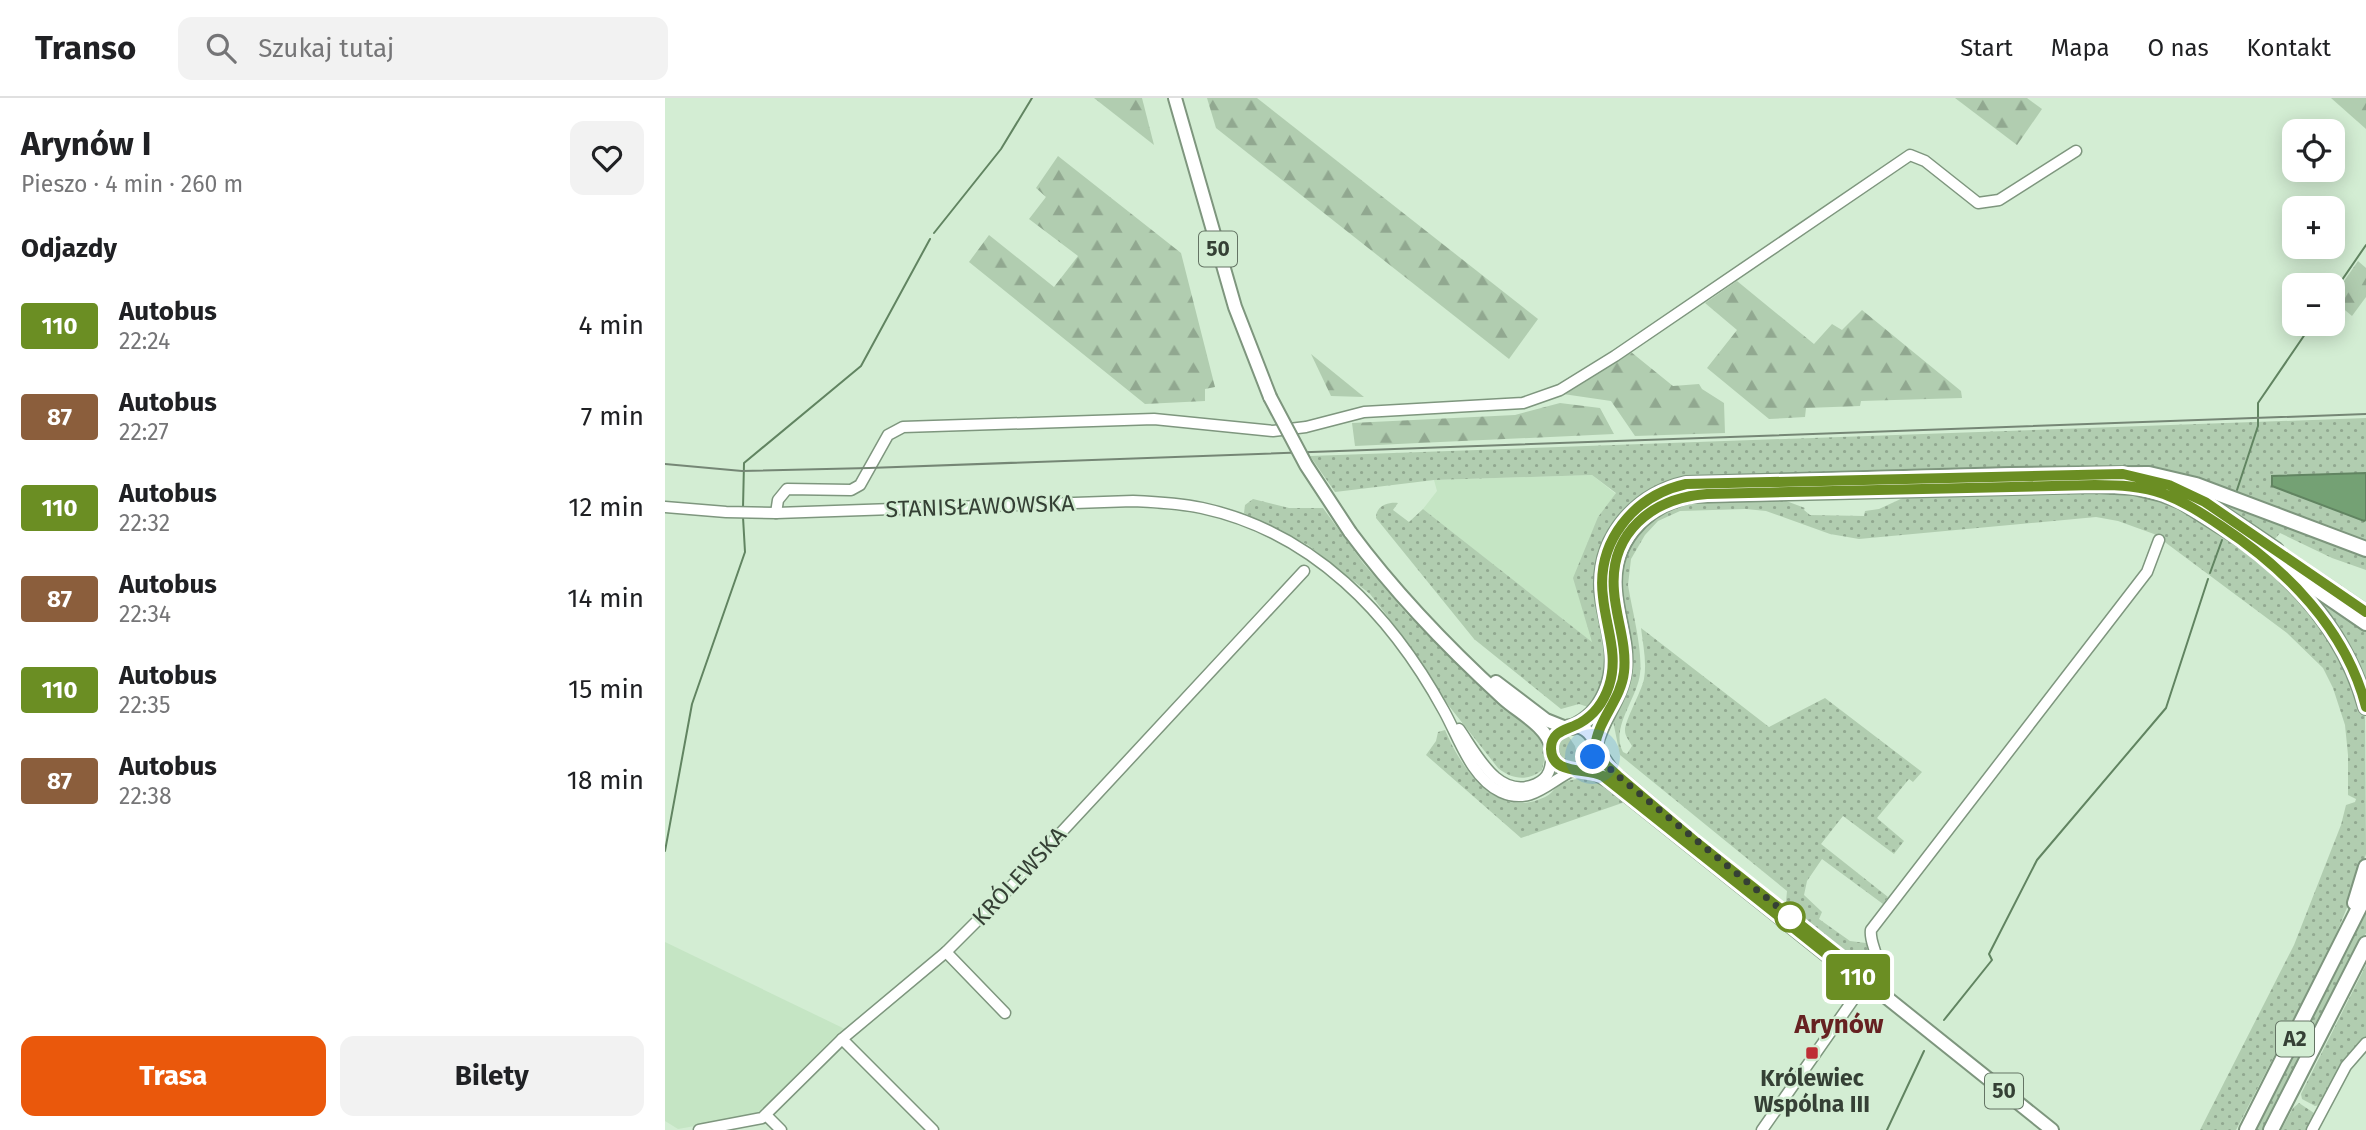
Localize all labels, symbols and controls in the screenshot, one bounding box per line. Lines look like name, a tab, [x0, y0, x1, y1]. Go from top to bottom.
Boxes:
search box	[178, 17, 668, 80]
text: Transo	[35, 28, 136, 68]
icon: search	[202, 29, 240, 67]
text: Szukaj tutaj	[258, 33, 394, 64]
text: Start	[1960, 34, 2013, 62]
text: Mapa	[2051, 34, 2110, 62]
text: O nas	[2148, 34, 2209, 62]
text: Kontakt	[2247, 34, 2331, 62]
map controls	[2282, 119, 2345, 336]
button: locate	[2282, 119, 2345, 182]
button: heart	[570, 121, 644, 195]
text: Arynów I	[21, 124, 151, 164]
text: Pieszo · 4 min · 260 m	[21, 170, 243, 198]
button: +	[2282, 196, 2345, 259]
road number: 50	[1199, 232, 1237, 266]
text: Odjazdy	[21, 233, 117, 264]
button: −	[2282, 273, 2345, 336]
text: Autobus	[119, 296, 217, 327]
text: 4 min	[578, 310, 644, 341]
text: 110	[42, 312, 77, 340]
text: 22:24	[119, 327, 170, 355]
text: Autobus	[119, 387, 217, 418]
text: 7 min	[581, 401, 644, 432]
text: 87	[47, 403, 72, 431]
text: 22:27	[119, 418, 169, 446]
text: Autobus	[119, 478, 217, 509]
street label: STANISŁAWOWSKA	[885, 489, 1076, 523]
text: 12 min	[568, 492, 644, 523]
text: 110	[42, 494, 77, 522]
text: 22:32	[119, 509, 170, 537]
text: Autobus	[119, 569, 217, 600]
text: 14 min	[567, 583, 644, 614]
text: 87	[47, 585, 72, 613]
text: 22:34	[119, 600, 171, 628]
text: Autobus	[119, 660, 217, 691]
text: 15 min	[568, 674, 644, 705]
text: 110	[42, 676, 77, 704]
text: 22:35	[119, 691, 171, 719]
your location	[1575, 739, 1610, 774]
text: Autobus	[119, 751, 217, 782]
text: 18 min	[567, 765, 644, 796]
text: 87	[47, 767, 72, 795]
text: 22:38	[119, 782, 172, 810]
street label: KRÓLEWSKA	[965, 819, 1072, 931]
unlabelled marker	[1775, 902, 1805, 932]
line badge: 110	[1818, 954, 1898, 1000]
text: 110	[1840, 963, 1876, 991]
district label: Arynów	[1794, 1009, 1884, 1040]
road number: A2	[2276, 1021, 2314, 1056]
button: Trasa	[21, 1036, 326, 1116]
button: Bilety	[340, 1036, 644, 1116]
marker: Królewiec Wspólna III	[1804, 1045, 1820, 1061]
place label: Królewiec Wspólna III	[1754, 1064, 1870, 1118]
road number: 50	[1985, 1074, 2023, 1108]

